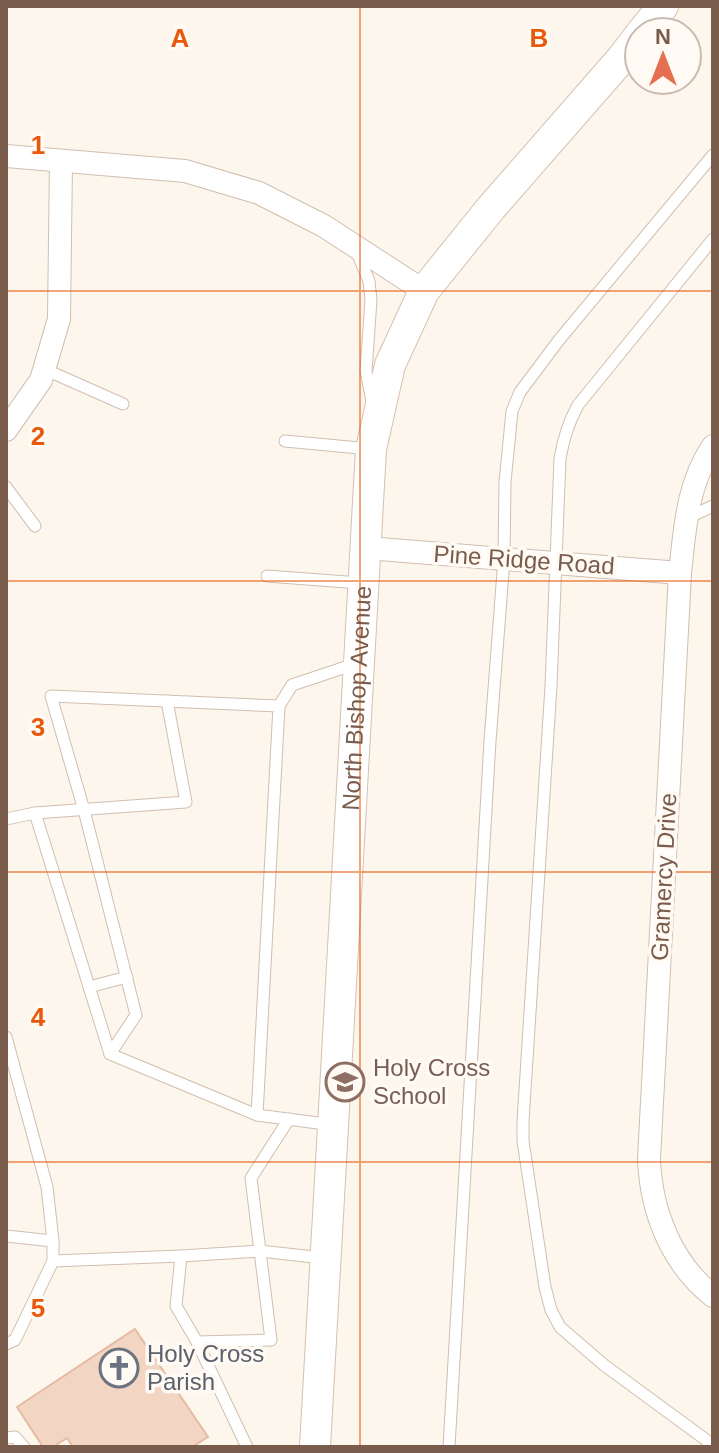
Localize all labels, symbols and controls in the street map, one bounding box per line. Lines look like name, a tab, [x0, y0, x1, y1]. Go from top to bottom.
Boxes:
north arrow	[623, 16, 703, 96]
text: A	[171, 23, 190, 53]
text: B	[530, 23, 548, 53]
text: N	[655, 24, 671, 49]
text: 1	[31, 130, 45, 160]
text: 2	[31, 421, 45, 451]
street label: Pine Ridge Road	[433, 540, 615, 579]
street label: North Bishop Avenue	[337, 585, 376, 811]
text: 3	[31, 712, 45, 742]
street label: Gramercy Drive	[646, 792, 681, 962]
text: 4	[31, 1002, 46, 1032]
place label: Holy Cross School	[373, 1054, 490, 1109]
school or university icon: Holy Cross School	[324, 1061, 366, 1103]
text: 5	[31, 1293, 45, 1323]
place label: Holy Cross Parish	[147, 1340, 264, 1395]
church icon: Holy Cross Parish	[98, 1347, 140, 1389]

